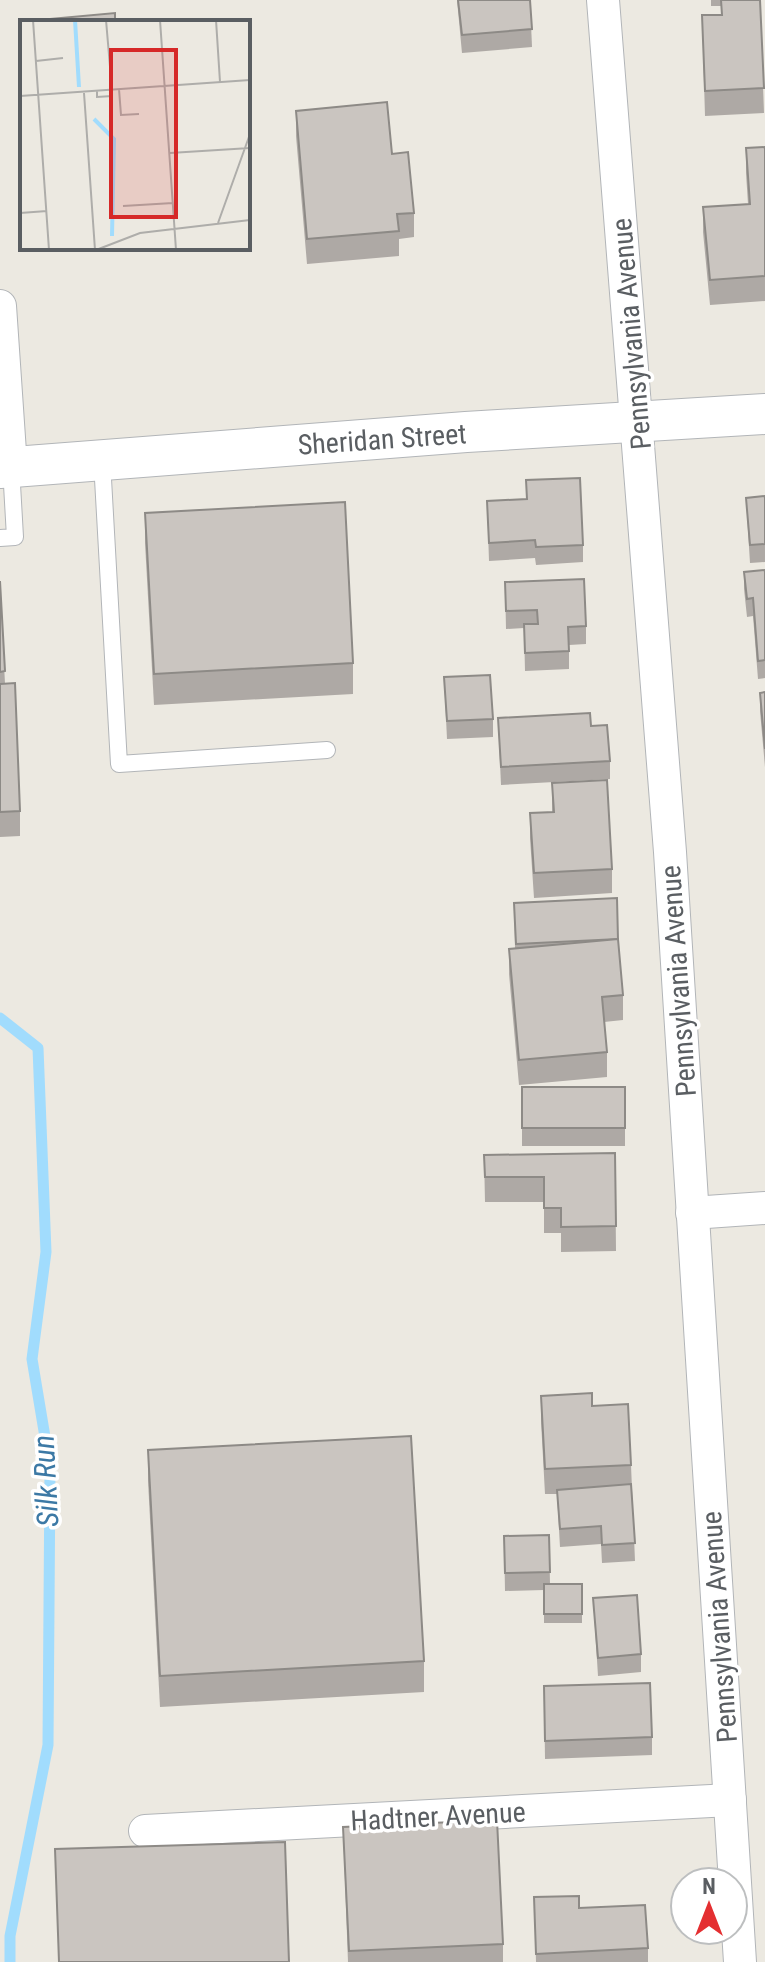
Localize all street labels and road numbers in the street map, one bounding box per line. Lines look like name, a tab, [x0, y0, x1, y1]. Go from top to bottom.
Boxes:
street label: Pennsylvania Avenue	[605, 217, 658, 451]
street label: Sheridan Street	[297, 417, 467, 462]
street label: Pennsylvania Avenue	[654, 864, 703, 1098]
street label: Pennsylvania Avenue	[695, 1510, 744, 1744]
street label: Hadtner Avenue	[350, 1795, 526, 1838]

